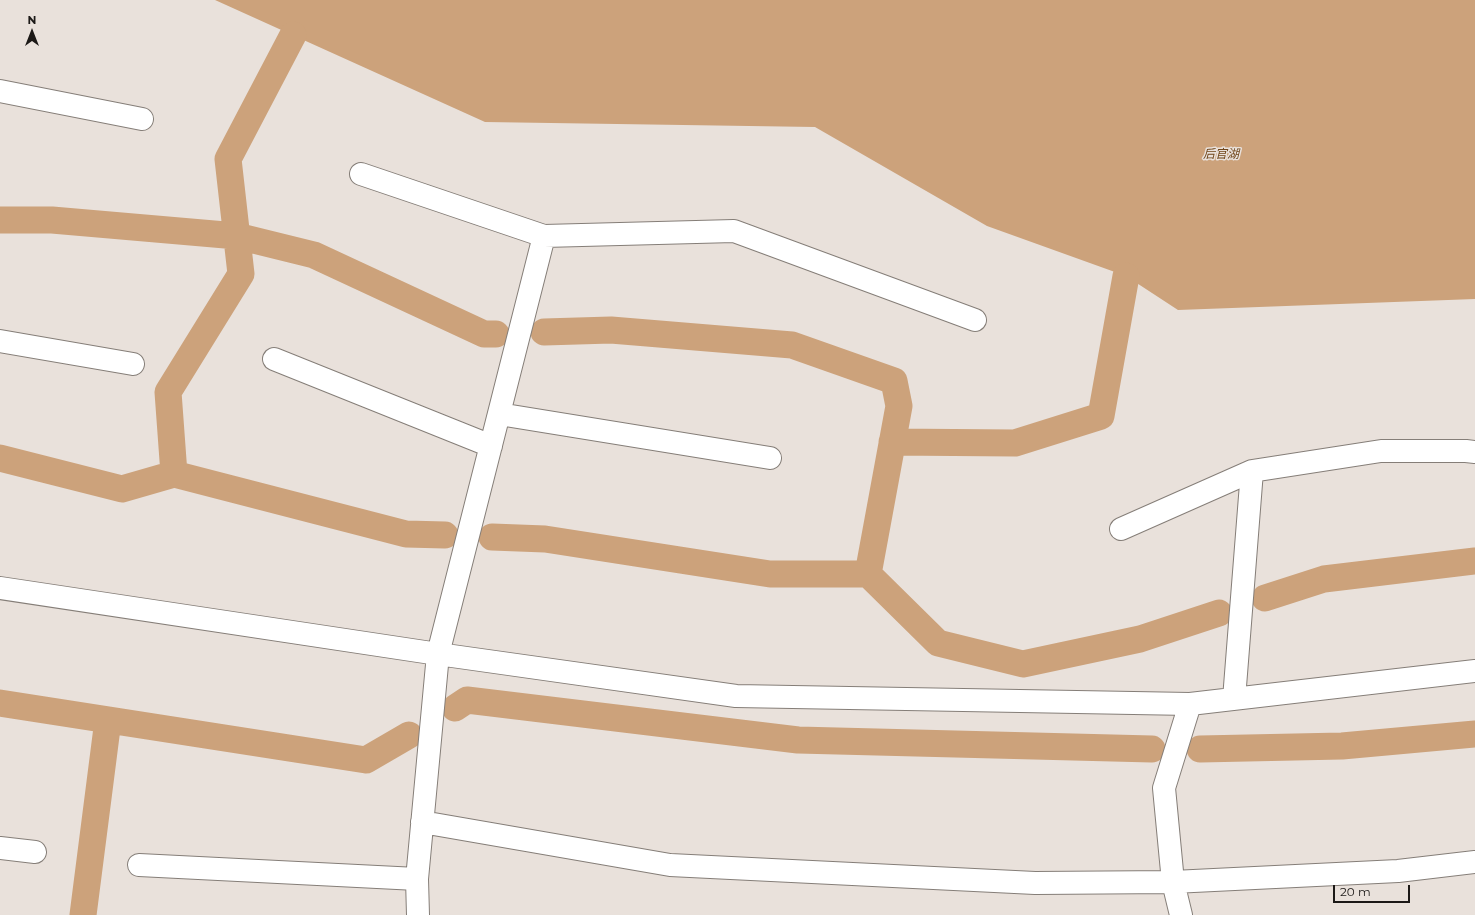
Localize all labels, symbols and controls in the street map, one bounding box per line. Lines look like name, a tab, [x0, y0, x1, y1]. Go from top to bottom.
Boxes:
north arrow	[12, 12, 52, 52]
text: N	[28, 13, 36, 27]
water label: 后官湖	[1203, 147, 1239, 161]
scale bar	[1335, 877, 1412, 903]
text: 20 m	[1340, 884, 1371, 899]

